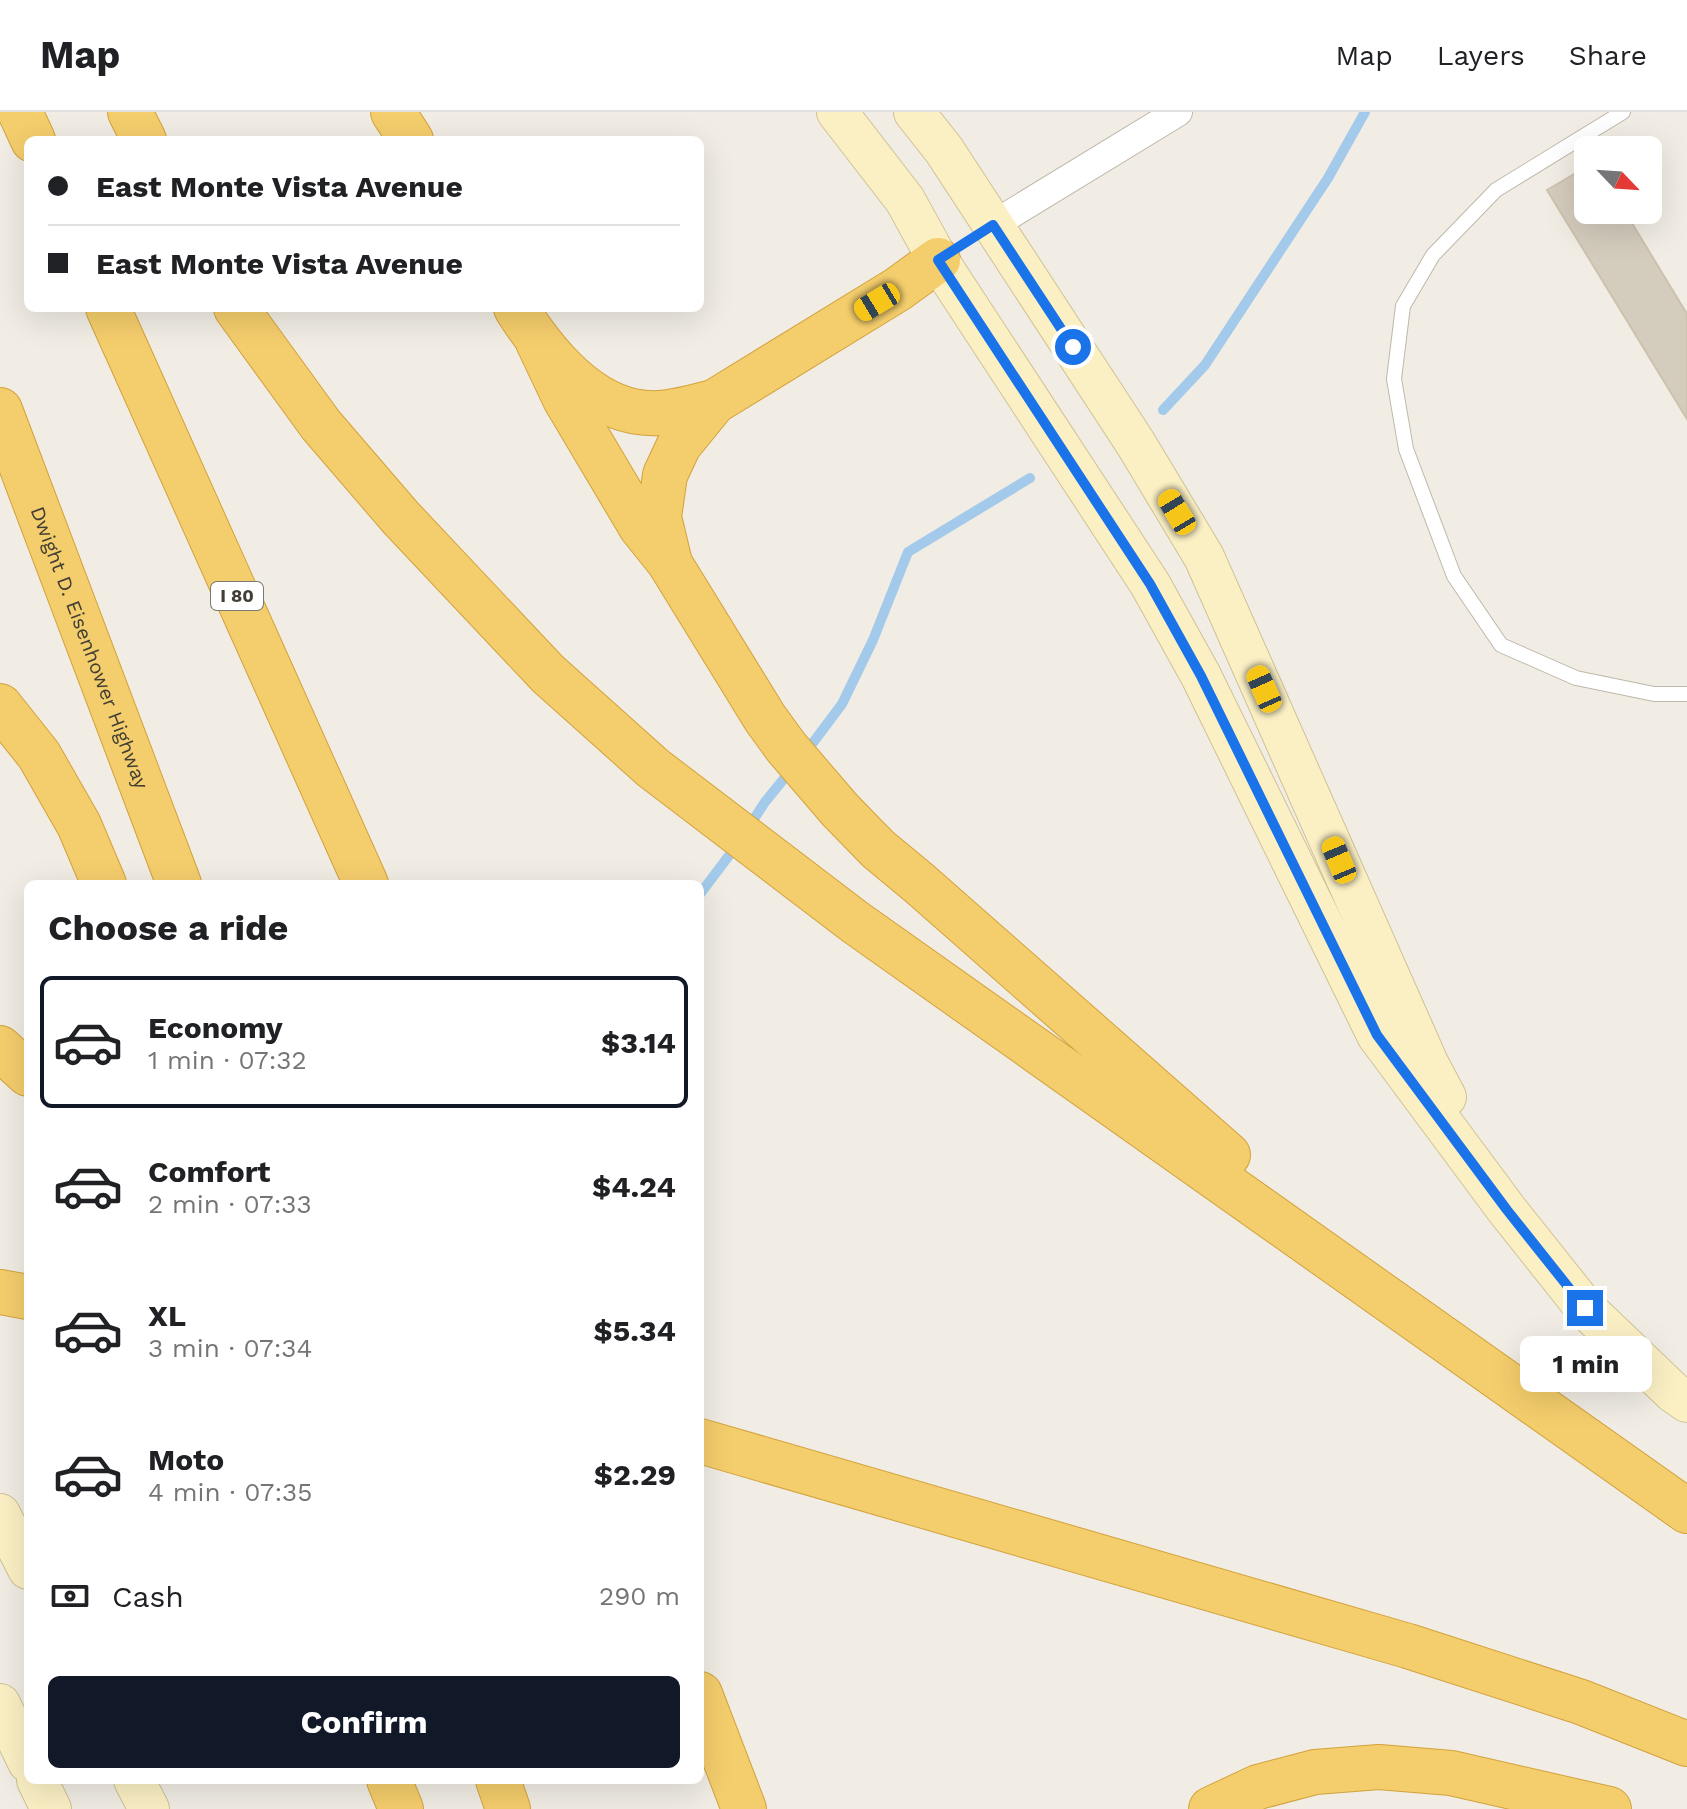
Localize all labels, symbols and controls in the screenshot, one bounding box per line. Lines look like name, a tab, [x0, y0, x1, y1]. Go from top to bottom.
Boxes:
text: Map	[40, 33, 120, 77]
text: Map	[1336, 39, 1393, 72]
text: Layers	[1437, 39, 1525, 72]
text: Share	[1569, 39, 1647, 72]
north arrow	[1574, 136, 1662, 224]
map controls	[1574, 136, 1662, 224]
text: East Monte Vista Avenue	[96, 169, 463, 204]
text: East Monte Vista Avenue	[96, 246, 463, 281]
car	[850, 279, 904, 325]
route start	[1055, 329, 1091, 365]
car	[1154, 485, 1200, 539]
street label: Dwight D. Eisenhower Highway	[26, 503, 154, 793]
road number: I 80	[211, 582, 263, 610]
car	[1243, 662, 1285, 716]
car	[1319, 833, 1359, 887]
text: Choose a ride	[48, 907, 288, 949]
icon: car	[52, 1006, 124, 1078]
text: Economy	[148, 1010, 283, 1045]
text: $3.14	[601, 1025, 676, 1060]
text: 1 min · 07:32	[148, 1045, 307, 1075]
icon: car	[52, 1150, 124, 1222]
text: Comfort	[148, 1154, 270, 1189]
text: $4.24	[592, 1169, 676, 1204]
text: 2 min · 07:33	[148, 1189, 312, 1219]
route end	[1567, 1290, 1603, 1326]
icon: car	[52, 1294, 124, 1366]
text: XL	[148, 1298, 186, 1333]
text: $5.34	[593, 1313, 676, 1348]
text: 3 min · 07:34	[148, 1333, 312, 1363]
callout: 1 min	[1519, 1336, 1651, 1392]
text: 1 min	[1553, 1349, 1619, 1379]
icon: car	[52, 1438, 124, 1510]
text: Moto	[148, 1442, 224, 1477]
text: $2.29	[594, 1457, 676, 1492]
text: 4 min · 07:35	[148, 1477, 312, 1507]
icon: cash	[48, 1574, 92, 1618]
text: Cash	[112, 1579, 184, 1614]
text: 290 m	[599, 1581, 680, 1611]
button: Confirm	[48, 1676, 680, 1768]

